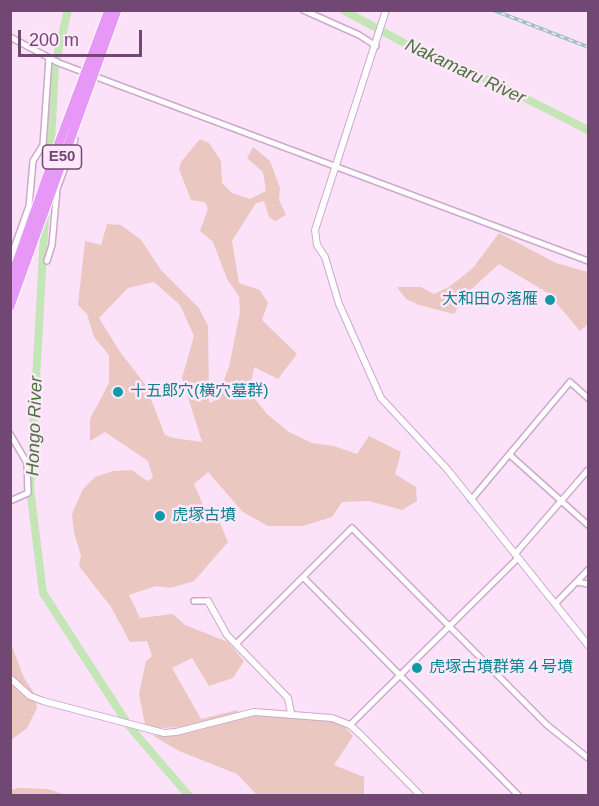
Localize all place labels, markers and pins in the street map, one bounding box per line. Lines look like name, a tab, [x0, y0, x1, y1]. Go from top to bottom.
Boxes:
place label: 大和田の落雁	[442, 290, 538, 310]
marker: 大和田の落雁	[543, 293, 557, 307]
place label: 十五郎穴(横穴墓群)	[130, 382, 269, 402]
marker: 十五郎穴(横穴墓群)	[111, 385, 125, 399]
place label: 虎塚古墳	[172, 506, 236, 526]
marker: 虎塚古墳	[153, 509, 167, 523]
place label: 虎塚古墳群第４号墳	[429, 658, 573, 678]
marker: 虎塚古墳群第４号墳	[410, 661, 424, 675]

